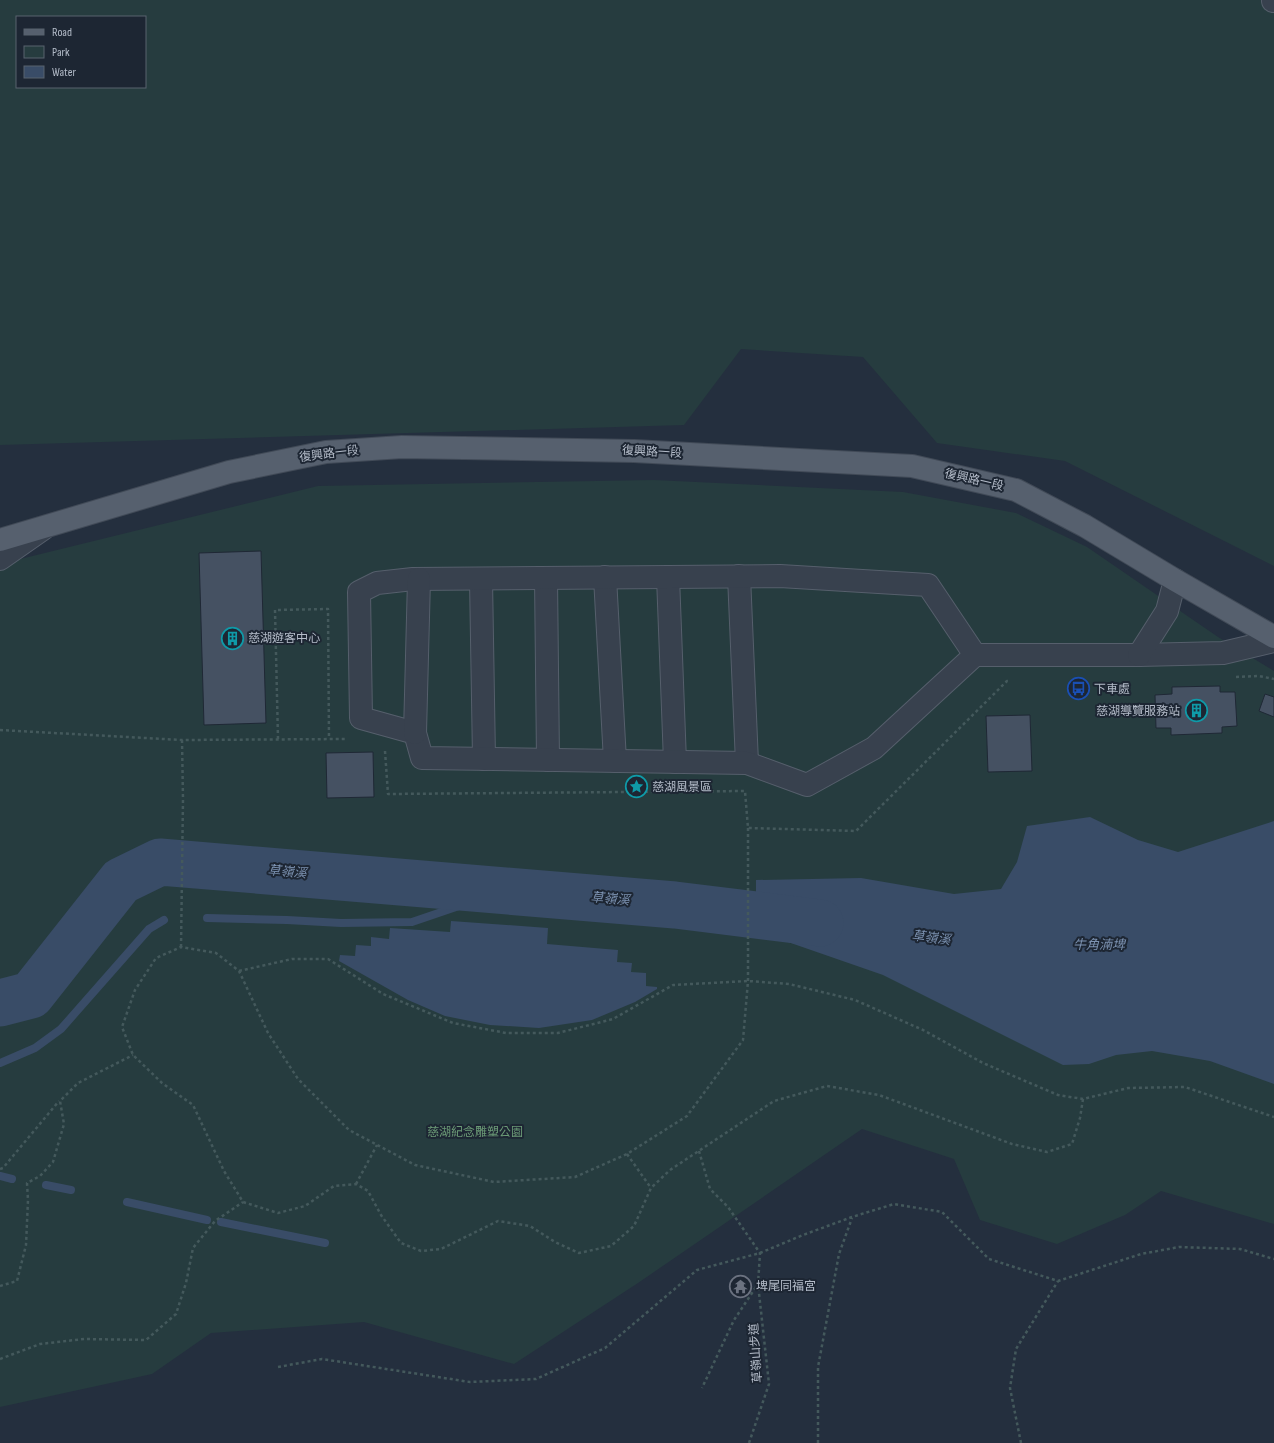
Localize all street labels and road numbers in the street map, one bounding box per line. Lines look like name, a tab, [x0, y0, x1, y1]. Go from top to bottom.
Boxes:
street label: 復興路一段	[298, 443, 360, 465]
street label: 復興路一段	[622, 443, 682, 461]
street label: 復興路一段	[943, 466, 1005, 494]
street label: 草嶺山步道	[746, 1323, 766, 1383]

